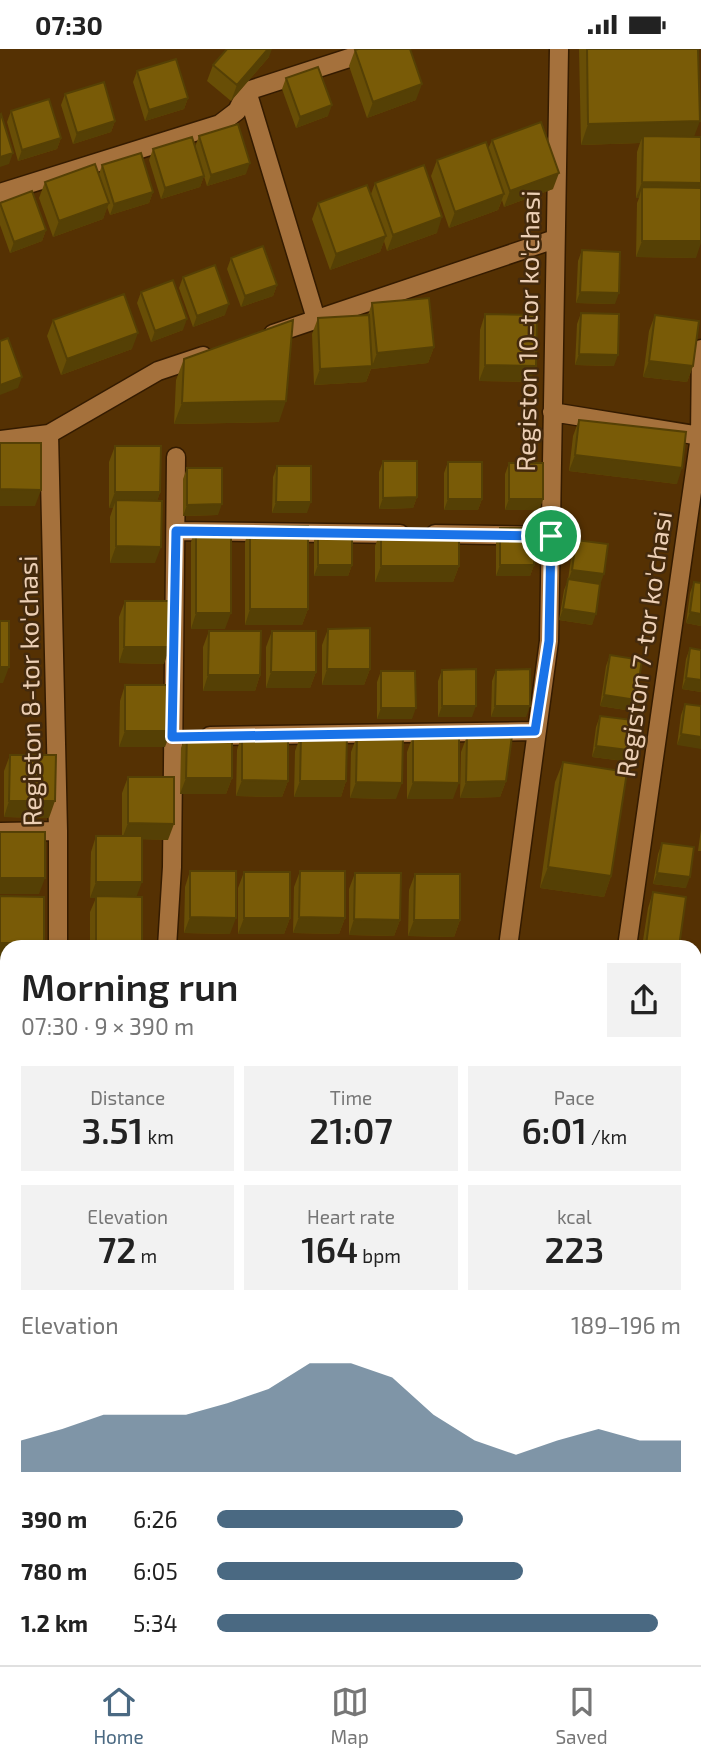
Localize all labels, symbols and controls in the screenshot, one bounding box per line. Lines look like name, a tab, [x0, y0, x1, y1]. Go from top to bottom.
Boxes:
text: 07:30	[35, 9, 103, 40]
street label: Registon 10-tor ko'chasi	[509, 190, 545, 472]
pin	[521, 506, 581, 566]
street label: Registon 7-tor ko'chasi	[609, 509, 677, 779]
icon: arrive	[532, 517, 570, 555]
street label: Registon 8-tor ko'chasi	[11, 555, 47, 827]
text: Morning run	[21, 963, 239, 1009]
button: share	[607, 963, 681, 1037]
text: 07:30 · 9 × 390 m	[21, 1012, 194, 1040]
text: Distance	[90, 1086, 165, 1109]
text: Time	[330, 1086, 372, 1109]
text: Pace	[554, 1086, 595, 1109]
text: 3.51	[82, 1109, 143, 1151]
text: 21:07	[309, 1109, 393, 1151]
text: 6:01	[521, 1109, 587, 1151]
text: km	[143, 1125, 174, 1148]
text: /km	[587, 1125, 627, 1148]
text: Elevation	[87, 1205, 168, 1228]
text: Heart rate	[307, 1205, 395, 1228]
text: kcal	[557, 1205, 592, 1228]
text: 72	[98, 1228, 136, 1270]
text: 164	[301, 1228, 358, 1270]
text: 223	[544, 1228, 604, 1270]
text: m	[136, 1244, 157, 1267]
text: bpm	[358, 1244, 401, 1267]
text: Elevation	[21, 1311, 119, 1339]
text: 189–196 m	[571, 1311, 681, 1339]
text: 390 m	[21, 1505, 87, 1533]
text: 6:26	[133, 1505, 178, 1533]
text: 780 m	[21, 1557, 87, 1585]
text: 6:05	[133, 1557, 178, 1585]
text: 1.2 km	[21, 1609, 88, 1637]
text: 5:34	[133, 1609, 178, 1637]
tab: Home	[93, 1683, 144, 1748]
tab: Map	[331, 1683, 369, 1748]
tab: Saved	[555, 1683, 608, 1748]

